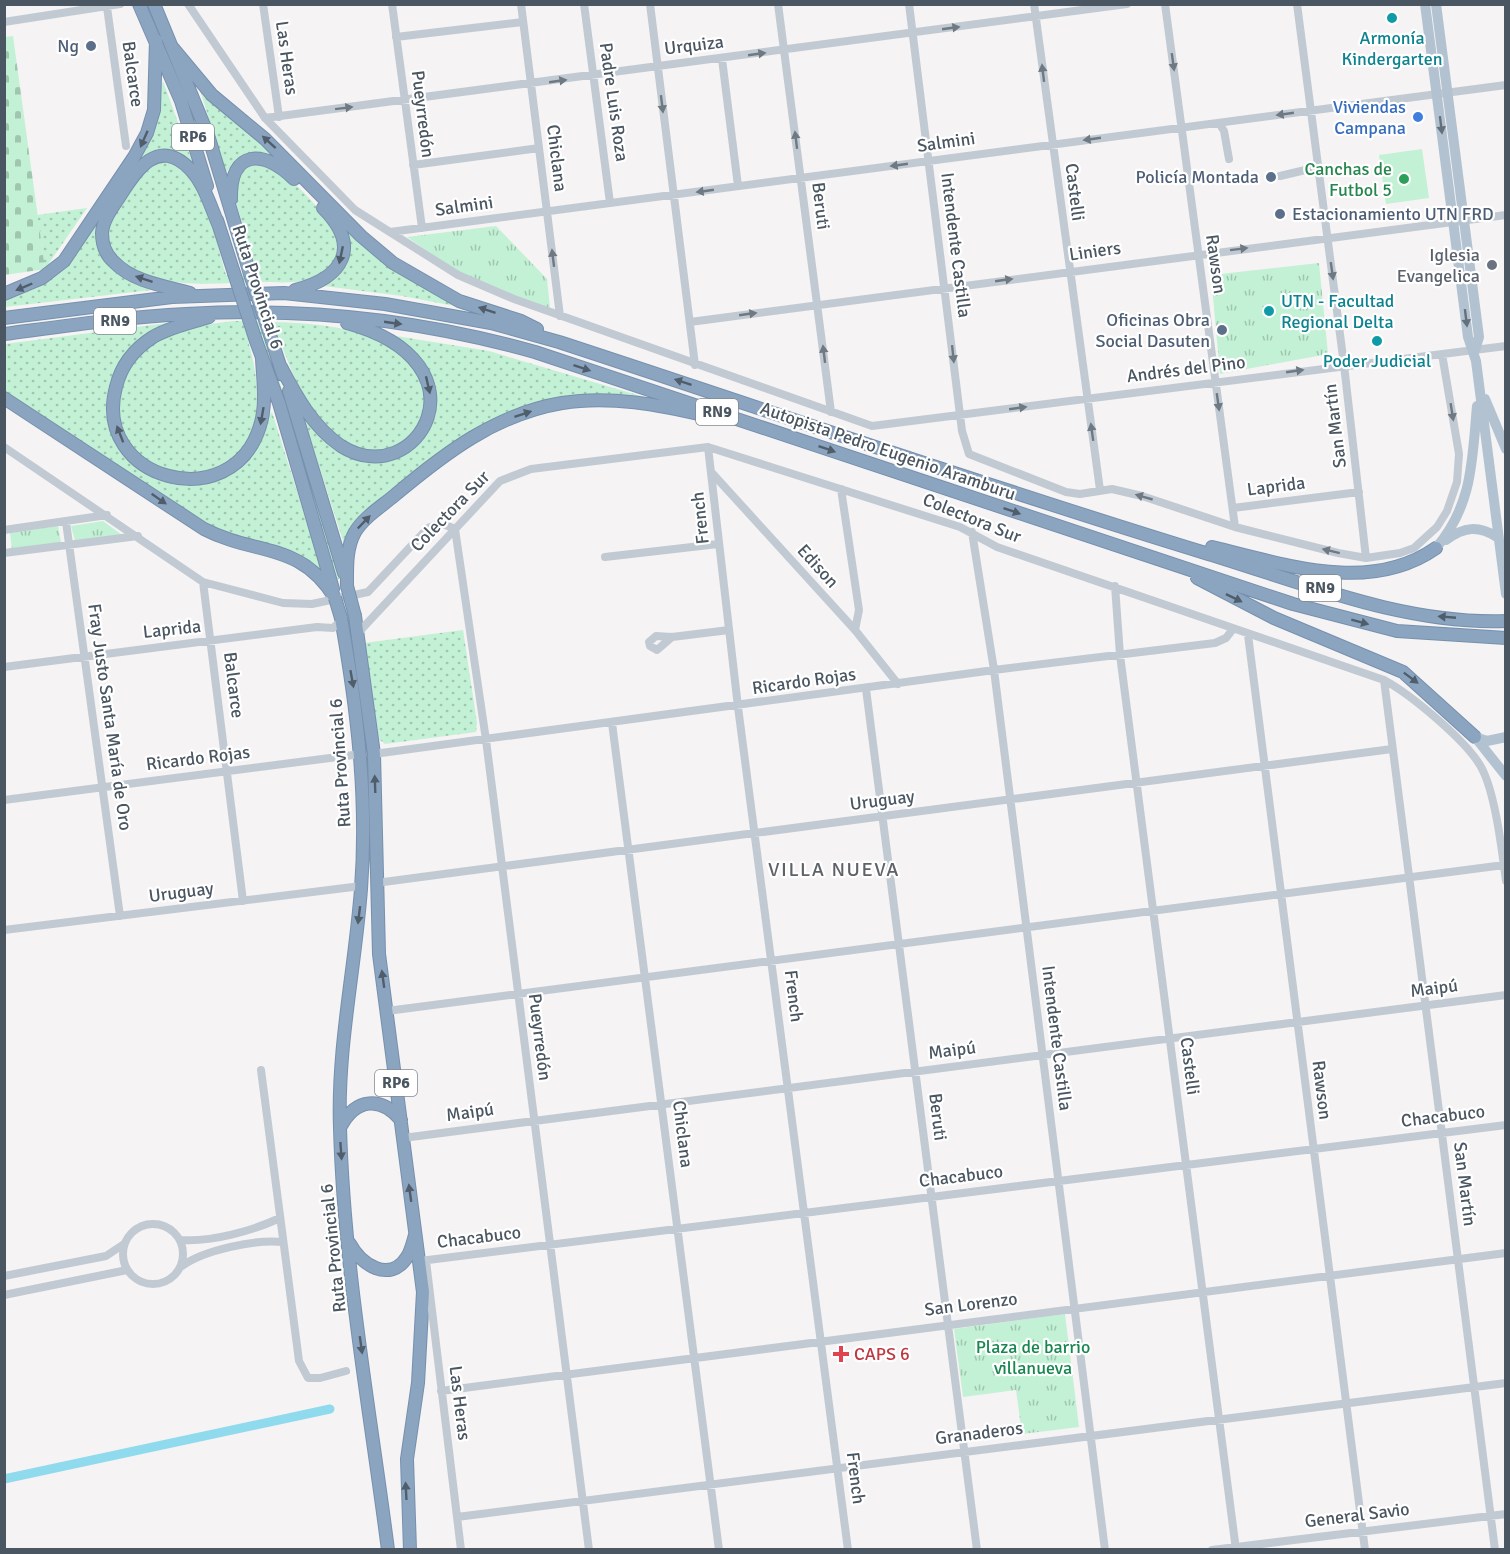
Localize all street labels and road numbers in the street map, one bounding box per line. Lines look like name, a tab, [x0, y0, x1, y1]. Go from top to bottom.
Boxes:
street label: Las Heras	[271, 19, 303, 97]
street label: Urquiza	[663, 30, 725, 60]
street label: Balcarce	[117, 40, 149, 108]
street label: Padre Luis Roza	[595, 41, 633, 163]
street label: Pueyrredón	[407, 69, 439, 159]
street label: Chiclana	[542, 123, 572, 193]
road number: RP6	[172, 124, 214, 150]
street label: Salmini	[916, 127, 976, 157]
street label: Castelli	[1061, 162, 1089, 222]
street label: Intendente Castilla	[936, 171, 976, 319]
street label: Beruti	[807, 181, 835, 231]
street label: Salmini	[434, 191, 494, 221]
street label: Ruta Provincial 6	[228, 222, 288, 352]
street label: Rawson	[1201, 233, 1231, 295]
street label: Liniers	[1068, 236, 1122, 266]
road number: RN9	[94, 308, 136, 334]
street label: Andrés del Pino	[1125, 351, 1247, 387]
street label: San Martín	[1319, 383, 1351, 469]
street label: Autopista Pedro Eugenio Aramburu	[757, 397, 1019, 505]
road number: RN9	[696, 399, 738, 425]
street label: Colectora Sur	[406, 466, 494, 556]
street label: Laprida	[1246, 472, 1306, 500]
street label: Colectora Sur	[920, 488, 1025, 548]
street label: French	[686, 491, 714, 545]
street label: Edison	[793, 540, 843, 592]
road number: RN9	[1299, 575, 1341, 601]
street label: Fray Justo Santa María de Oro	[83, 602, 137, 832]
street label: Laprida	[142, 615, 202, 643]
street label: Balcarce	[219, 651, 249, 719]
street label: Ricardo Rojas	[751, 663, 857, 699]
street label: Ruta Provincial 6	[325, 698, 355, 828]
street label: Ricardo Rojas	[145, 741, 251, 775]
street label: Uruguay	[848, 785, 916, 815]
street label: Uruguay	[147, 877, 215, 907]
street label: Intendente Castilla	[1037, 964, 1077, 1112]
street label: French	[780, 969, 808, 1023]
street label: Maipú	[1409, 974, 1459, 1002]
street label: Pueyrredón	[524, 992, 556, 1082]
street label: Maipú	[927, 1036, 977, 1064]
street label: Castelli	[1176, 1036, 1204, 1096]
street label: Rawson	[1307, 1059, 1337, 1121]
road number: RP6	[375, 1070, 417, 1096]
street label: Beruti	[924, 1092, 952, 1142]
street label: Maipú	[445, 1098, 495, 1126]
street label: Chiclana	[668, 1099, 698, 1169]
street label: Chacabuco	[1400, 1100, 1486, 1132]
street label: San Martín	[1449, 1141, 1481, 1227]
street label: Chacabuco	[918, 1160, 1004, 1192]
street label: Ruta Provincial 6	[315, 1183, 351, 1313]
street label: Chacabuco	[436, 1221, 522, 1253]
street label: San Lorenzo	[923, 1287, 1019, 1321]
street label: Las Heras	[445, 1365, 475, 1442]
street label: Granaderos	[934, 1417, 1024, 1449]
street label: French	[842, 1451, 870, 1505]
street label: General Savio	[1303, 1498, 1411, 1532]

